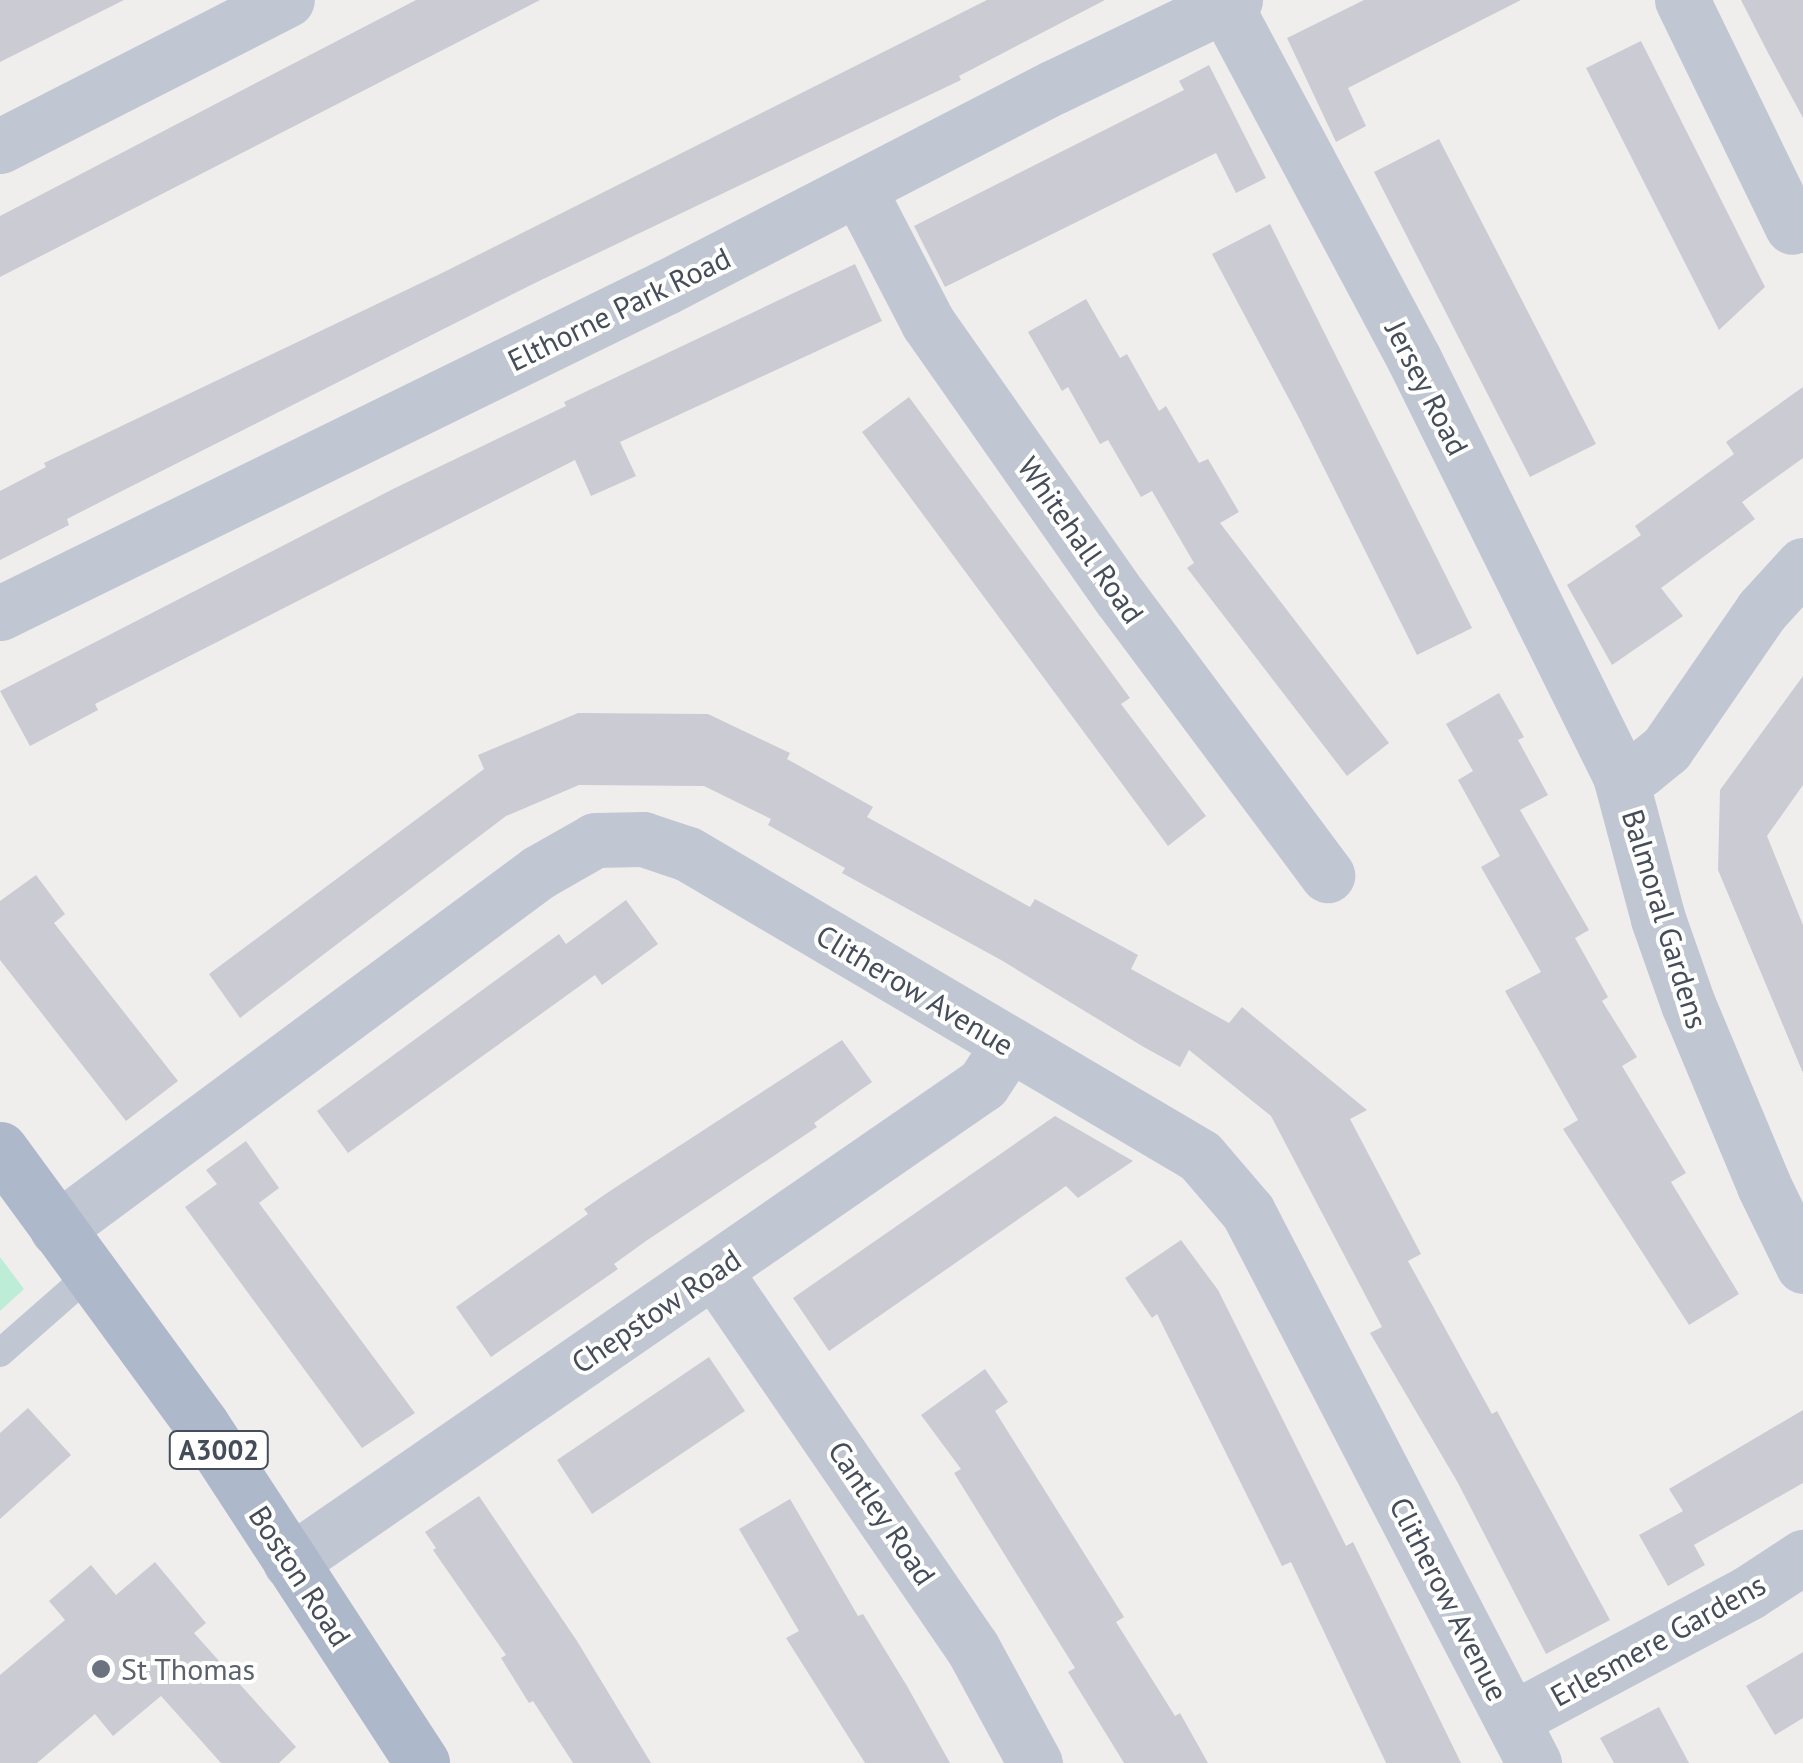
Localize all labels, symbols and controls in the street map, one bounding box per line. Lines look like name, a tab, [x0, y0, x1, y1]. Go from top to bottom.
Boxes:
street label: Elthorne Park Road	[501, 239, 737, 379]
street label: Jersey Road	[1378, 314, 1476, 462]
street label: Whitehall Road	[1010, 450, 1152, 630]
street label: Balmoral Gardens	[1615, 805, 1715, 1033]
street label: Clitherow Avenue	[809, 917, 1021, 1063]
street label: Chepstow Road	[564, 1241, 748, 1381]
road number: A3002	[166, 1427, 272, 1473]
street label: Cantley Road	[820, 1434, 944, 1592]
street label: Clitherow Avenue	[1382, 1490, 1516, 1708]
street label: Boston Road	[241, 1499, 359, 1653]
street label: Erlesmere Gardens	[1544, 1566, 1772, 1714]
place label: St Thomas	[121, 1651, 256, 1687]
marker: St Thomas	[90, 1658, 112, 1680]

